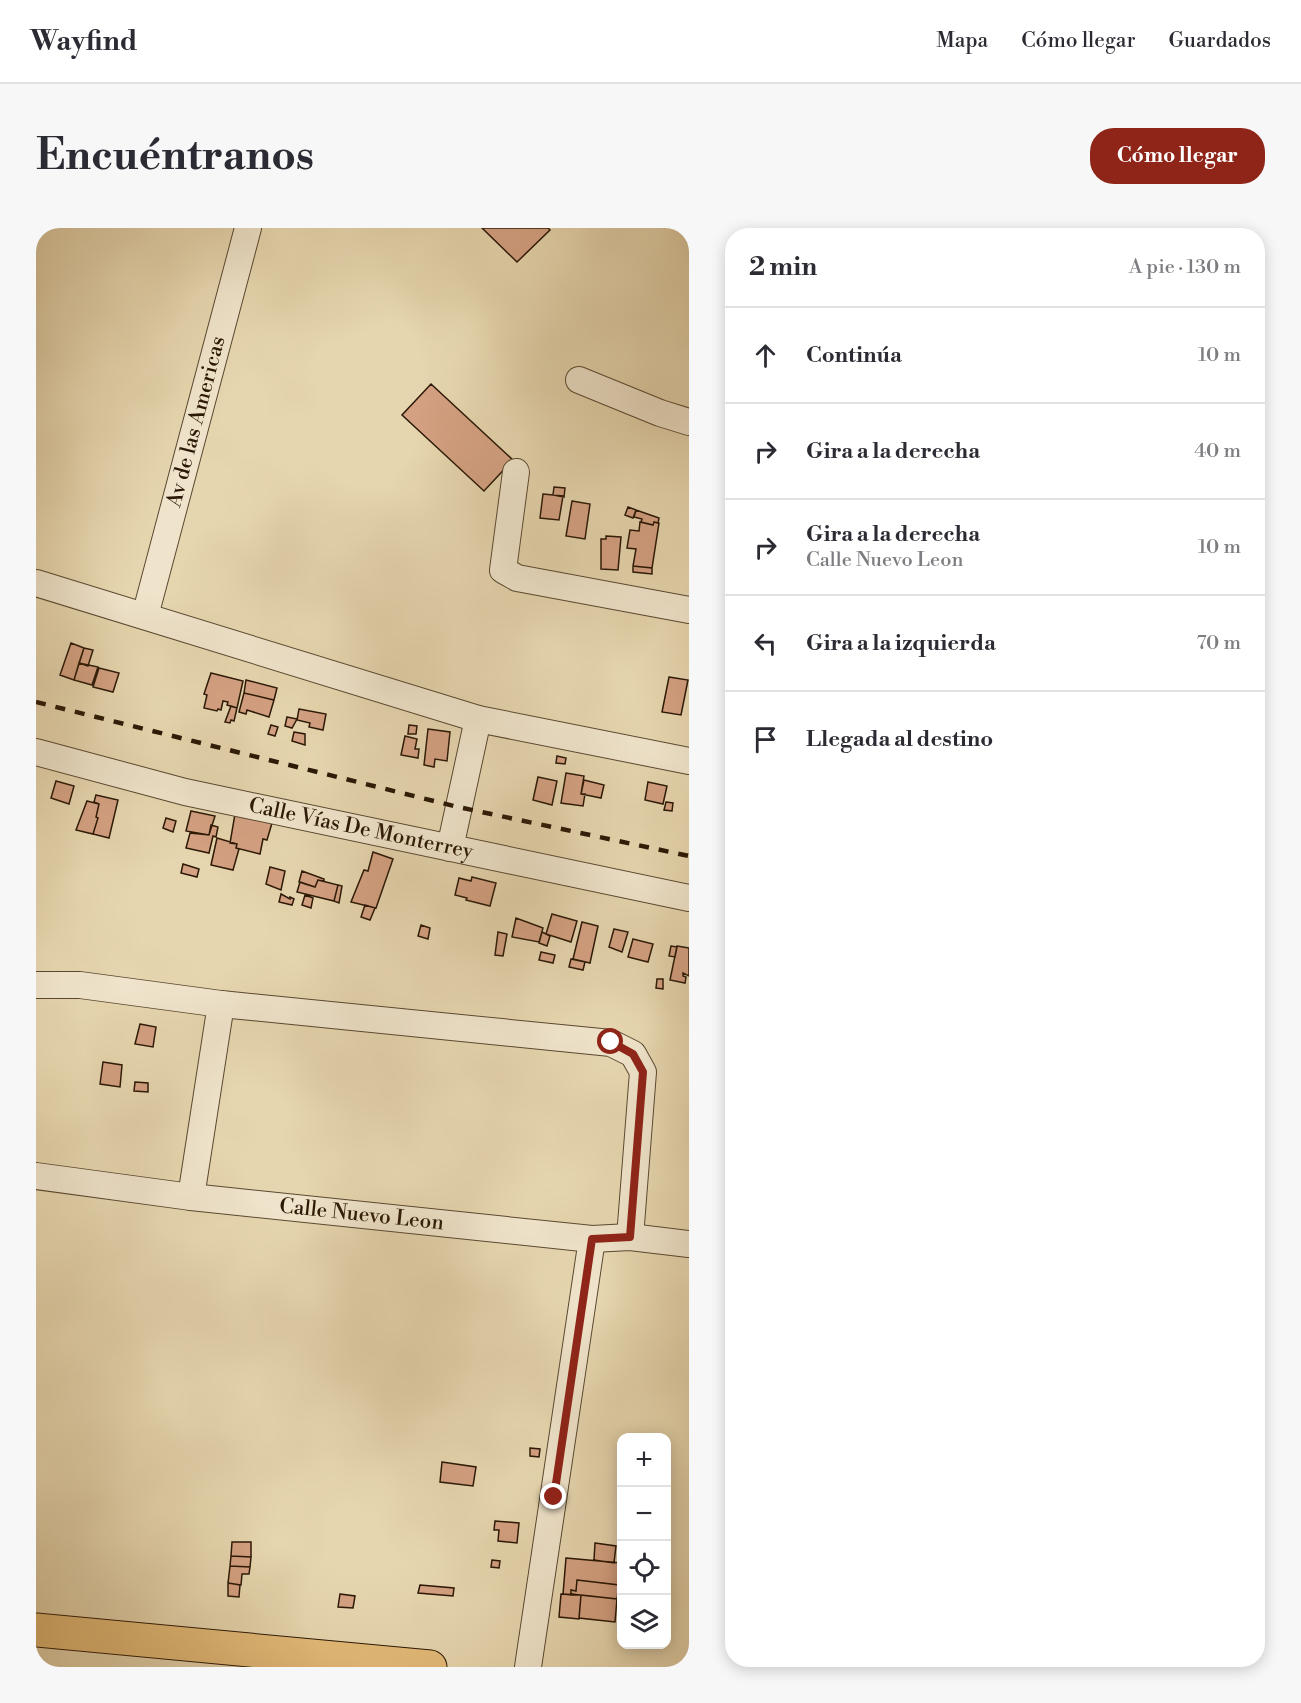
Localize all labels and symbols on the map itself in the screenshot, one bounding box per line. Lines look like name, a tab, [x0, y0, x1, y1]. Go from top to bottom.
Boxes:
street label: Av de las Americas	[161, 333, 232, 511]
street label: Calle Vías De Monterrey	[246, 793, 476, 865]
route start	[597, 1028, 623, 1054]
street label: Calle Nuevo Leon	[278, 1193, 446, 1236]
route end	[540, 1483, 566, 1509]

